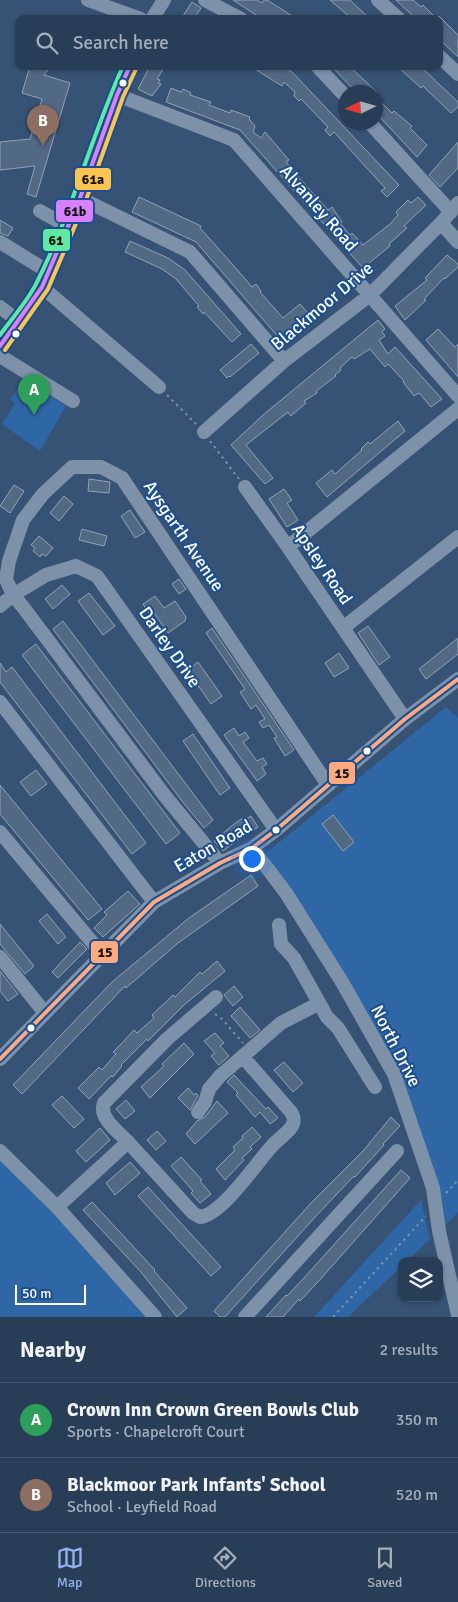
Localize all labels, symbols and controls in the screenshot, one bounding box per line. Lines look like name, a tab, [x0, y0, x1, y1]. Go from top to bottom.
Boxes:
search box	[15, 15, 443, 70]
icon: search	[33, 29, 61, 57]
text: Search here	[73, 31, 169, 55]
unlabelled marker	[118, 78, 128, 88]
north arrow	[338, 85, 383, 130]
pin: B	[27, 105, 59, 146]
street label: Alvanley Road	[275, 160, 363, 256]
line badge: 61a	[74, 167, 112, 191]
text: 61a	[82, 171, 104, 188]
line badge: 61b	[55, 199, 94, 223]
text: 61b	[64, 203, 87, 220]
line badge: 61	[42, 228, 71, 252]
text: 61	[48, 232, 64, 249]
street label: Blackmoor Drive	[266, 257, 378, 355]
unlabelled marker	[11, 329, 21, 339]
pin: A	[18, 374, 50, 415]
street label: Aysgarth Avenue	[139, 476, 229, 596]
street label: Apsley Road	[287, 519, 357, 609]
street label: Darley Drive	[134, 602, 206, 692]
unlabelled marker	[362, 746, 372, 756]
line badge: 15	[328, 761, 356, 785]
text: 15	[334, 765, 350, 782]
street label: Eaton Road	[170, 815, 256, 877]
unlabelled marker	[271, 825, 281, 835]
your location	[239, 846, 265, 872]
line badge: 15	[90, 940, 119, 964]
text: 15	[97, 944, 113, 961]
street label: North Drive	[366, 1001, 426, 1091]
unlabelled marker	[26, 1023, 36, 1033]
map controls	[398, 1257, 443, 1302]
button: layers	[398, 1257, 443, 1302]
scale bar	[15, 1282, 86, 1305]
text: 50 m	[22, 1285, 51, 1302]
text: Nearby	[20, 1337, 86, 1363]
text: 2 results	[379, 1340, 438, 1360]
text: Crown Inn Crown Green Bowls Club	[67, 1398, 359, 1422]
text: A	[31, 1410, 41, 1430]
text: 350 m	[396, 1410, 438, 1430]
text: Sports · Chapelcroft Court	[67, 1422, 245, 1442]
text: Blackmoor Park Infants' School	[67, 1473, 326, 1497]
text: B	[31, 1485, 41, 1505]
text: 520 m	[396, 1485, 438, 1505]
text: School · Leyfield Road	[67, 1497, 217, 1517]
tab: Map	[56, 1544, 84, 1591]
tab: Directions	[195, 1544, 256, 1591]
tab: Saved	[367, 1544, 402, 1591]

